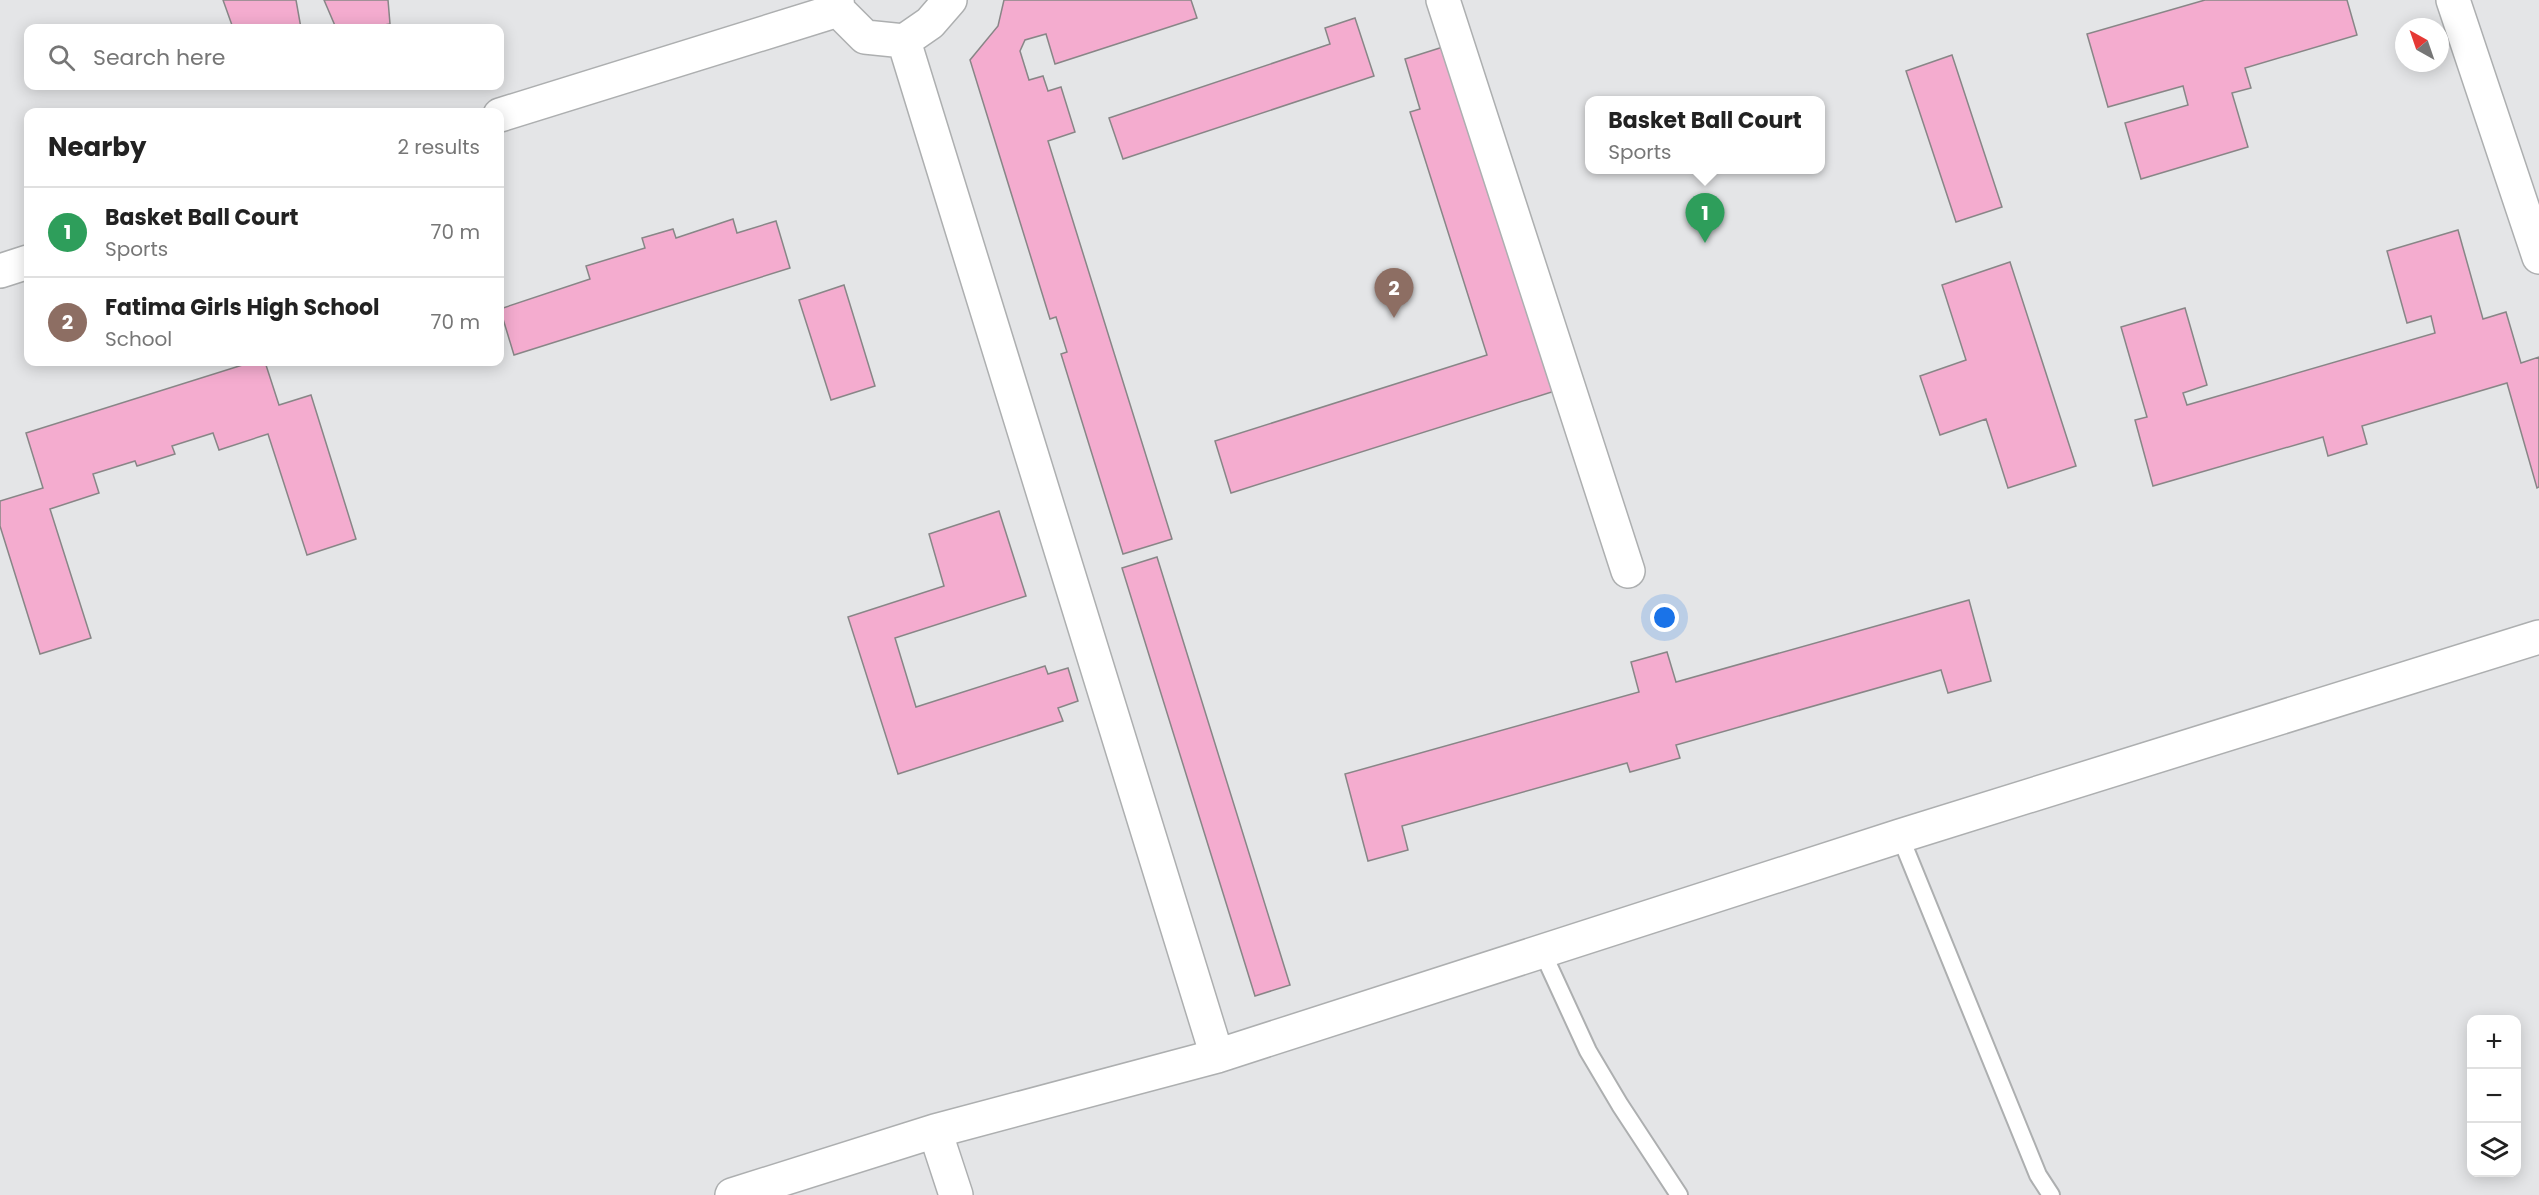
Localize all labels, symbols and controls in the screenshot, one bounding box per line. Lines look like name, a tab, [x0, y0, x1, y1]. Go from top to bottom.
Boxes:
north arrow	[2395, 18, 2449, 72]
search box	[24, 24, 504, 90]
icon: search	[45, 41, 78, 74]
text: Search here	[93, 42, 226, 73]
popup	[1585, 96, 1825, 174]
text: Basket Ball Court	[1608, 105, 1802, 136]
text: Nearby	[48, 129, 146, 165]
text: 2 results	[397, 133, 480, 161]
text: Sports	[1608, 138, 1672, 166]
pin: 1	[1686, 194, 1724, 243]
text: Basket Ball Court	[105, 202, 299, 233]
text: 1	[64, 218, 71, 246]
text: 70 m	[431, 218, 480, 246]
text: Sports	[105, 235, 168, 263]
pin: 2	[1374, 268, 1414, 318]
text: Fatima Girls High School	[105, 292, 380, 323]
text: 2	[62, 308, 73, 336]
text: 70 m	[431, 308, 480, 336]
text: School	[105, 325, 172, 353]
your location	[1650, 603, 1679, 632]
map controls	[2467, 1015, 2521, 1177]
button: +	[2467, 1015, 2521, 1069]
button: −	[2467, 1069, 2521, 1123]
button: layers	[2467, 1123, 2521, 1177]

